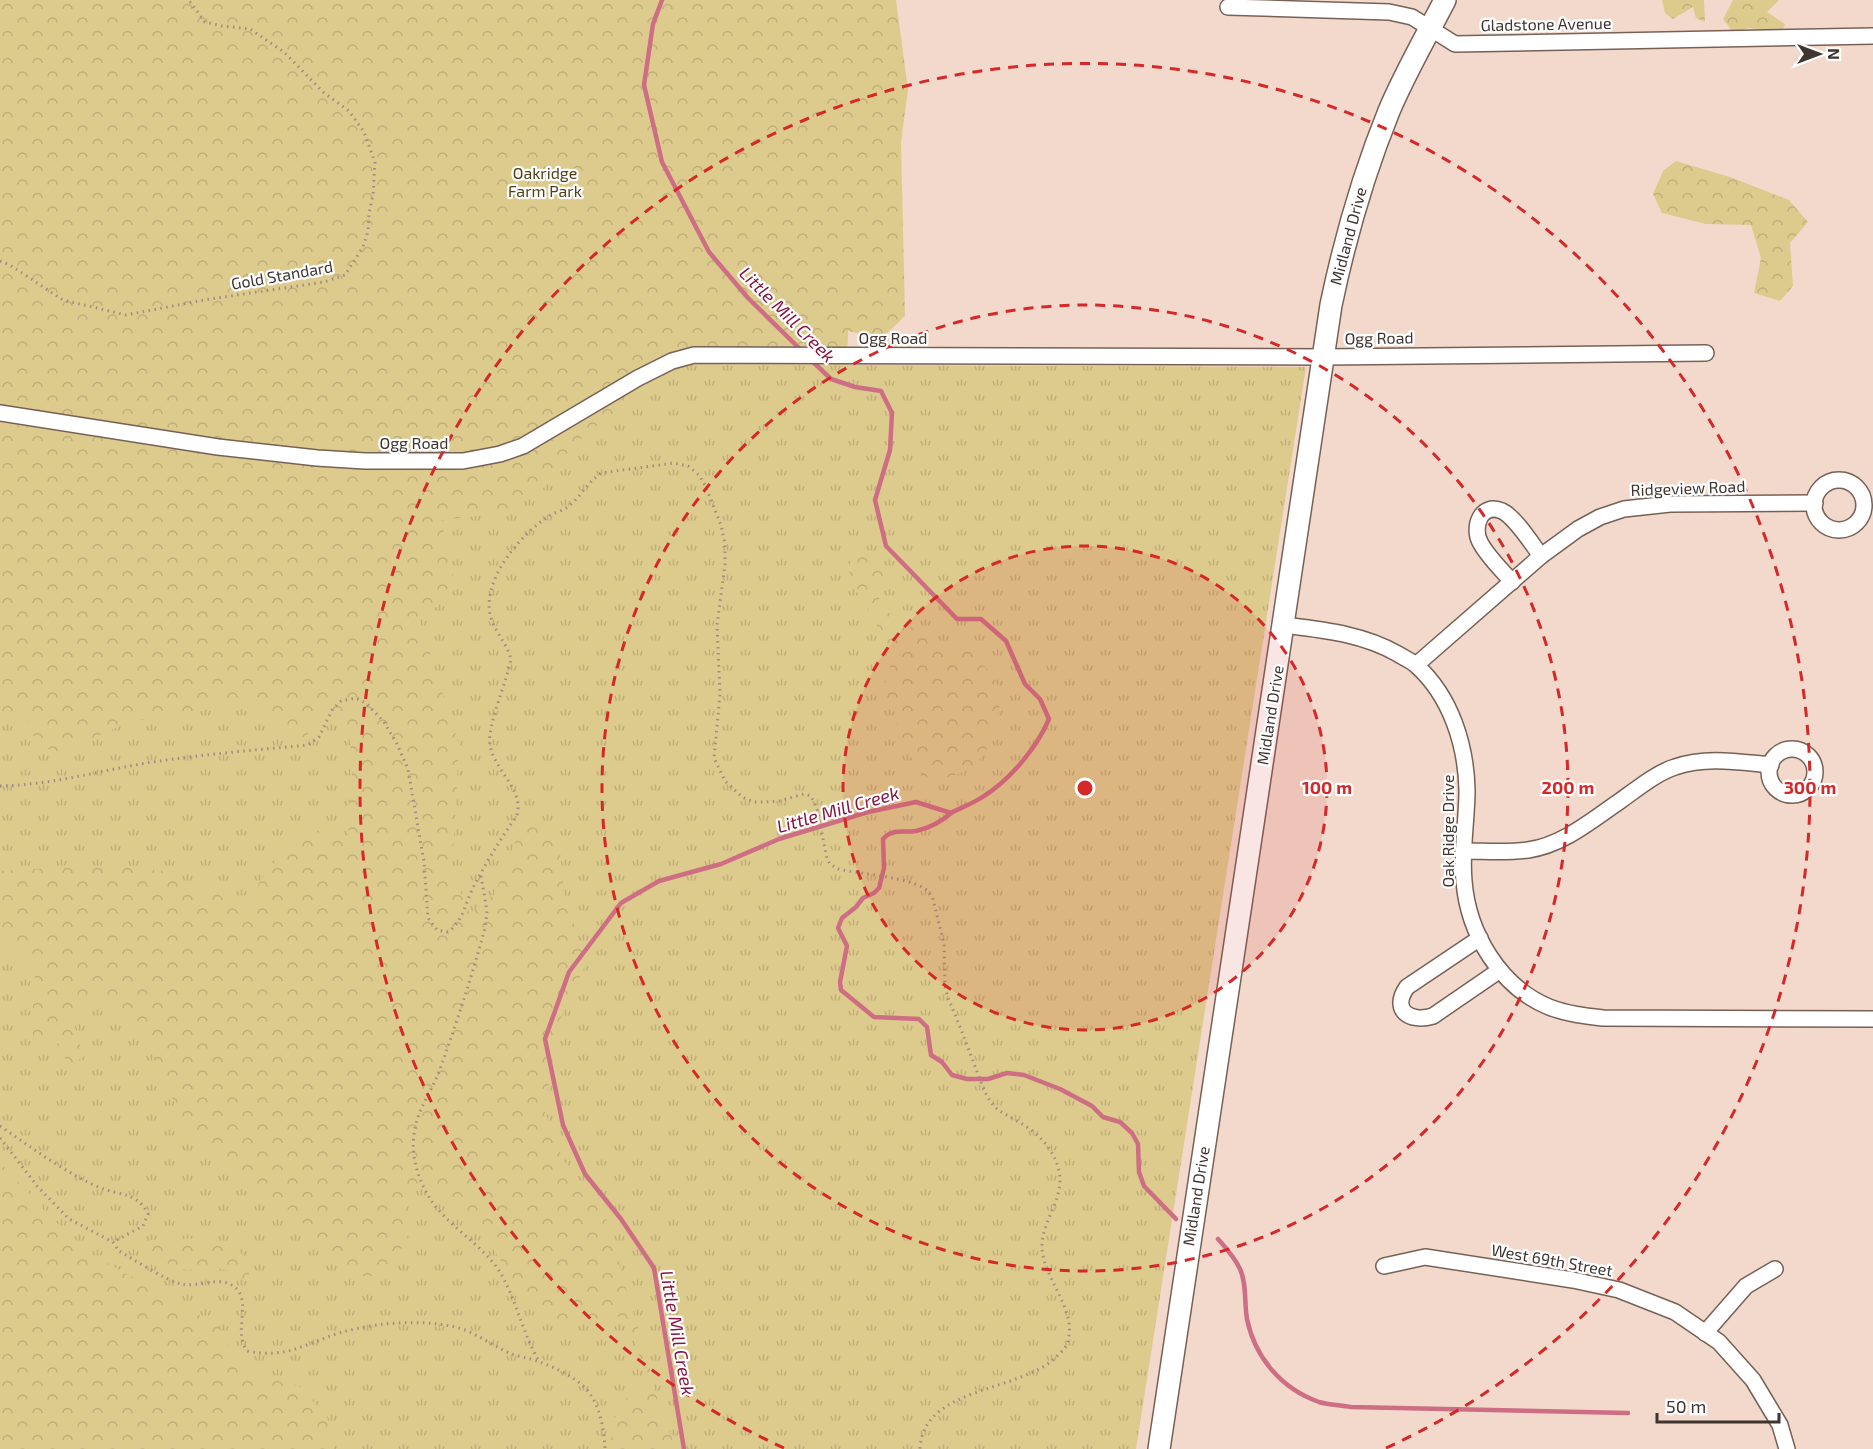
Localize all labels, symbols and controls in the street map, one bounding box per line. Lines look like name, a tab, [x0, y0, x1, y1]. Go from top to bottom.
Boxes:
street label: Gladstone Avenue	[1480, 13, 1612, 34]
north arrow	[1789, 24, 1849, 84]
text: N	[1825, 48, 1844, 60]
park label: Oakridge Farm Park	[508, 163, 582, 200]
street label: Midland Drive	[1325, 185, 1370, 287]
street label: Gold Standard	[230, 256, 334, 293]
water label: Little Mill Creek	[735, 262, 840, 367]
street label: Ogg Road	[1344, 327, 1414, 348]
street label: Ogg Road	[859, 328, 927, 347]
street label: Ogg Road	[380, 433, 448, 452]
street label: Ridgeview Road	[1630, 476, 1746, 499]
street label: Midland Drive	[1252, 664, 1287, 766]
street label: Oak Ridge Drive	[1438, 774, 1457, 888]
text: 100 m	[1302, 776, 1352, 798]
text: 200 m	[1542, 776, 1594, 798]
text: 300 m	[1784, 776, 1836, 798]
centre of rings	[1075, 778, 1095, 798]
water label: Little Mill Creek	[774, 781, 901, 837]
street label: Midland Drive	[1178, 1145, 1213, 1247]
street label: West 69th Street	[1490, 1239, 1614, 1280]
water label: Little Mill Creek	[656, 1269, 700, 1397]
scale bar	[1657, 1386, 1778, 1424]
text: 50 m	[1666, 1395, 1706, 1417]

